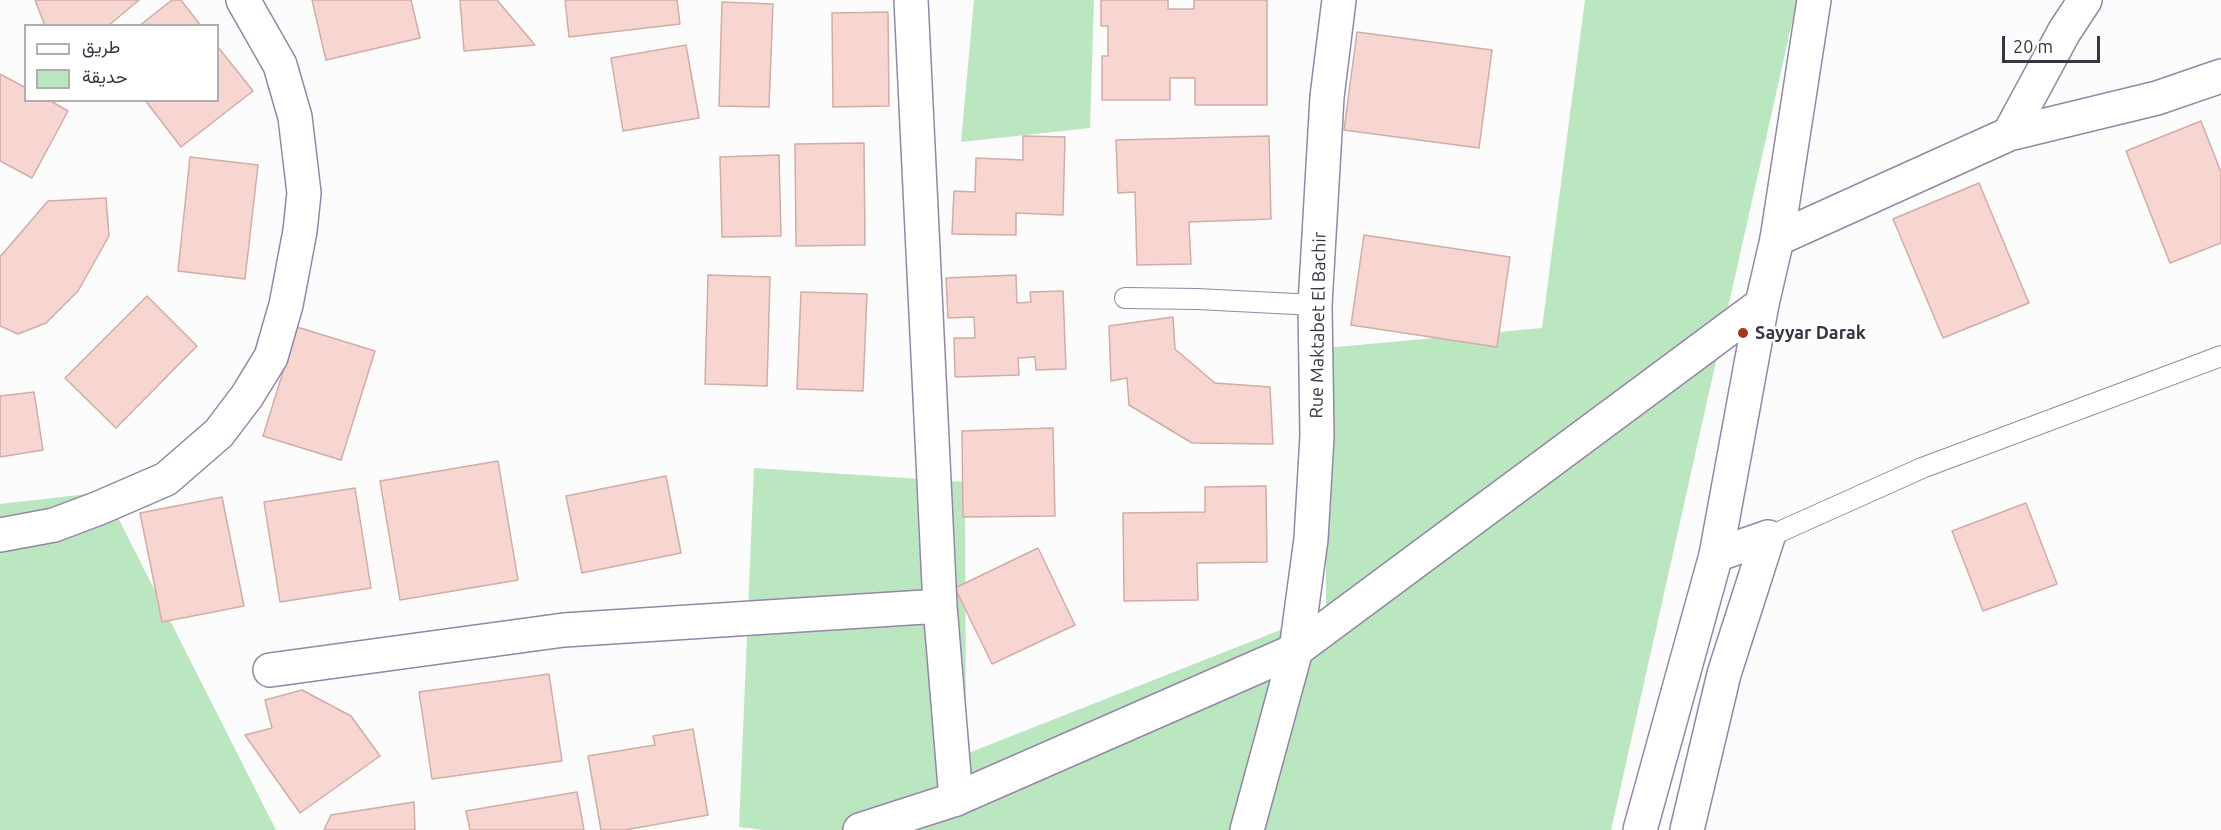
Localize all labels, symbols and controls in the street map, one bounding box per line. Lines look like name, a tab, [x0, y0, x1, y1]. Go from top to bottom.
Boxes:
legend	[24, 24, 219, 102]
scale bar	[2005, 24, 2102, 62]
text: طريق	[82, 36, 120, 56]
text: 20 m	[2013, 36, 2053, 56]
text: حديقة	[82, 66, 128, 86]
street label: Rue Maktabet El Bachir	[1306, 231, 1330, 419]
place label: Sayyar Darak	[1755, 322, 1866, 344]
marker: Sayyar Darak	[1736, 326, 1750, 340]

